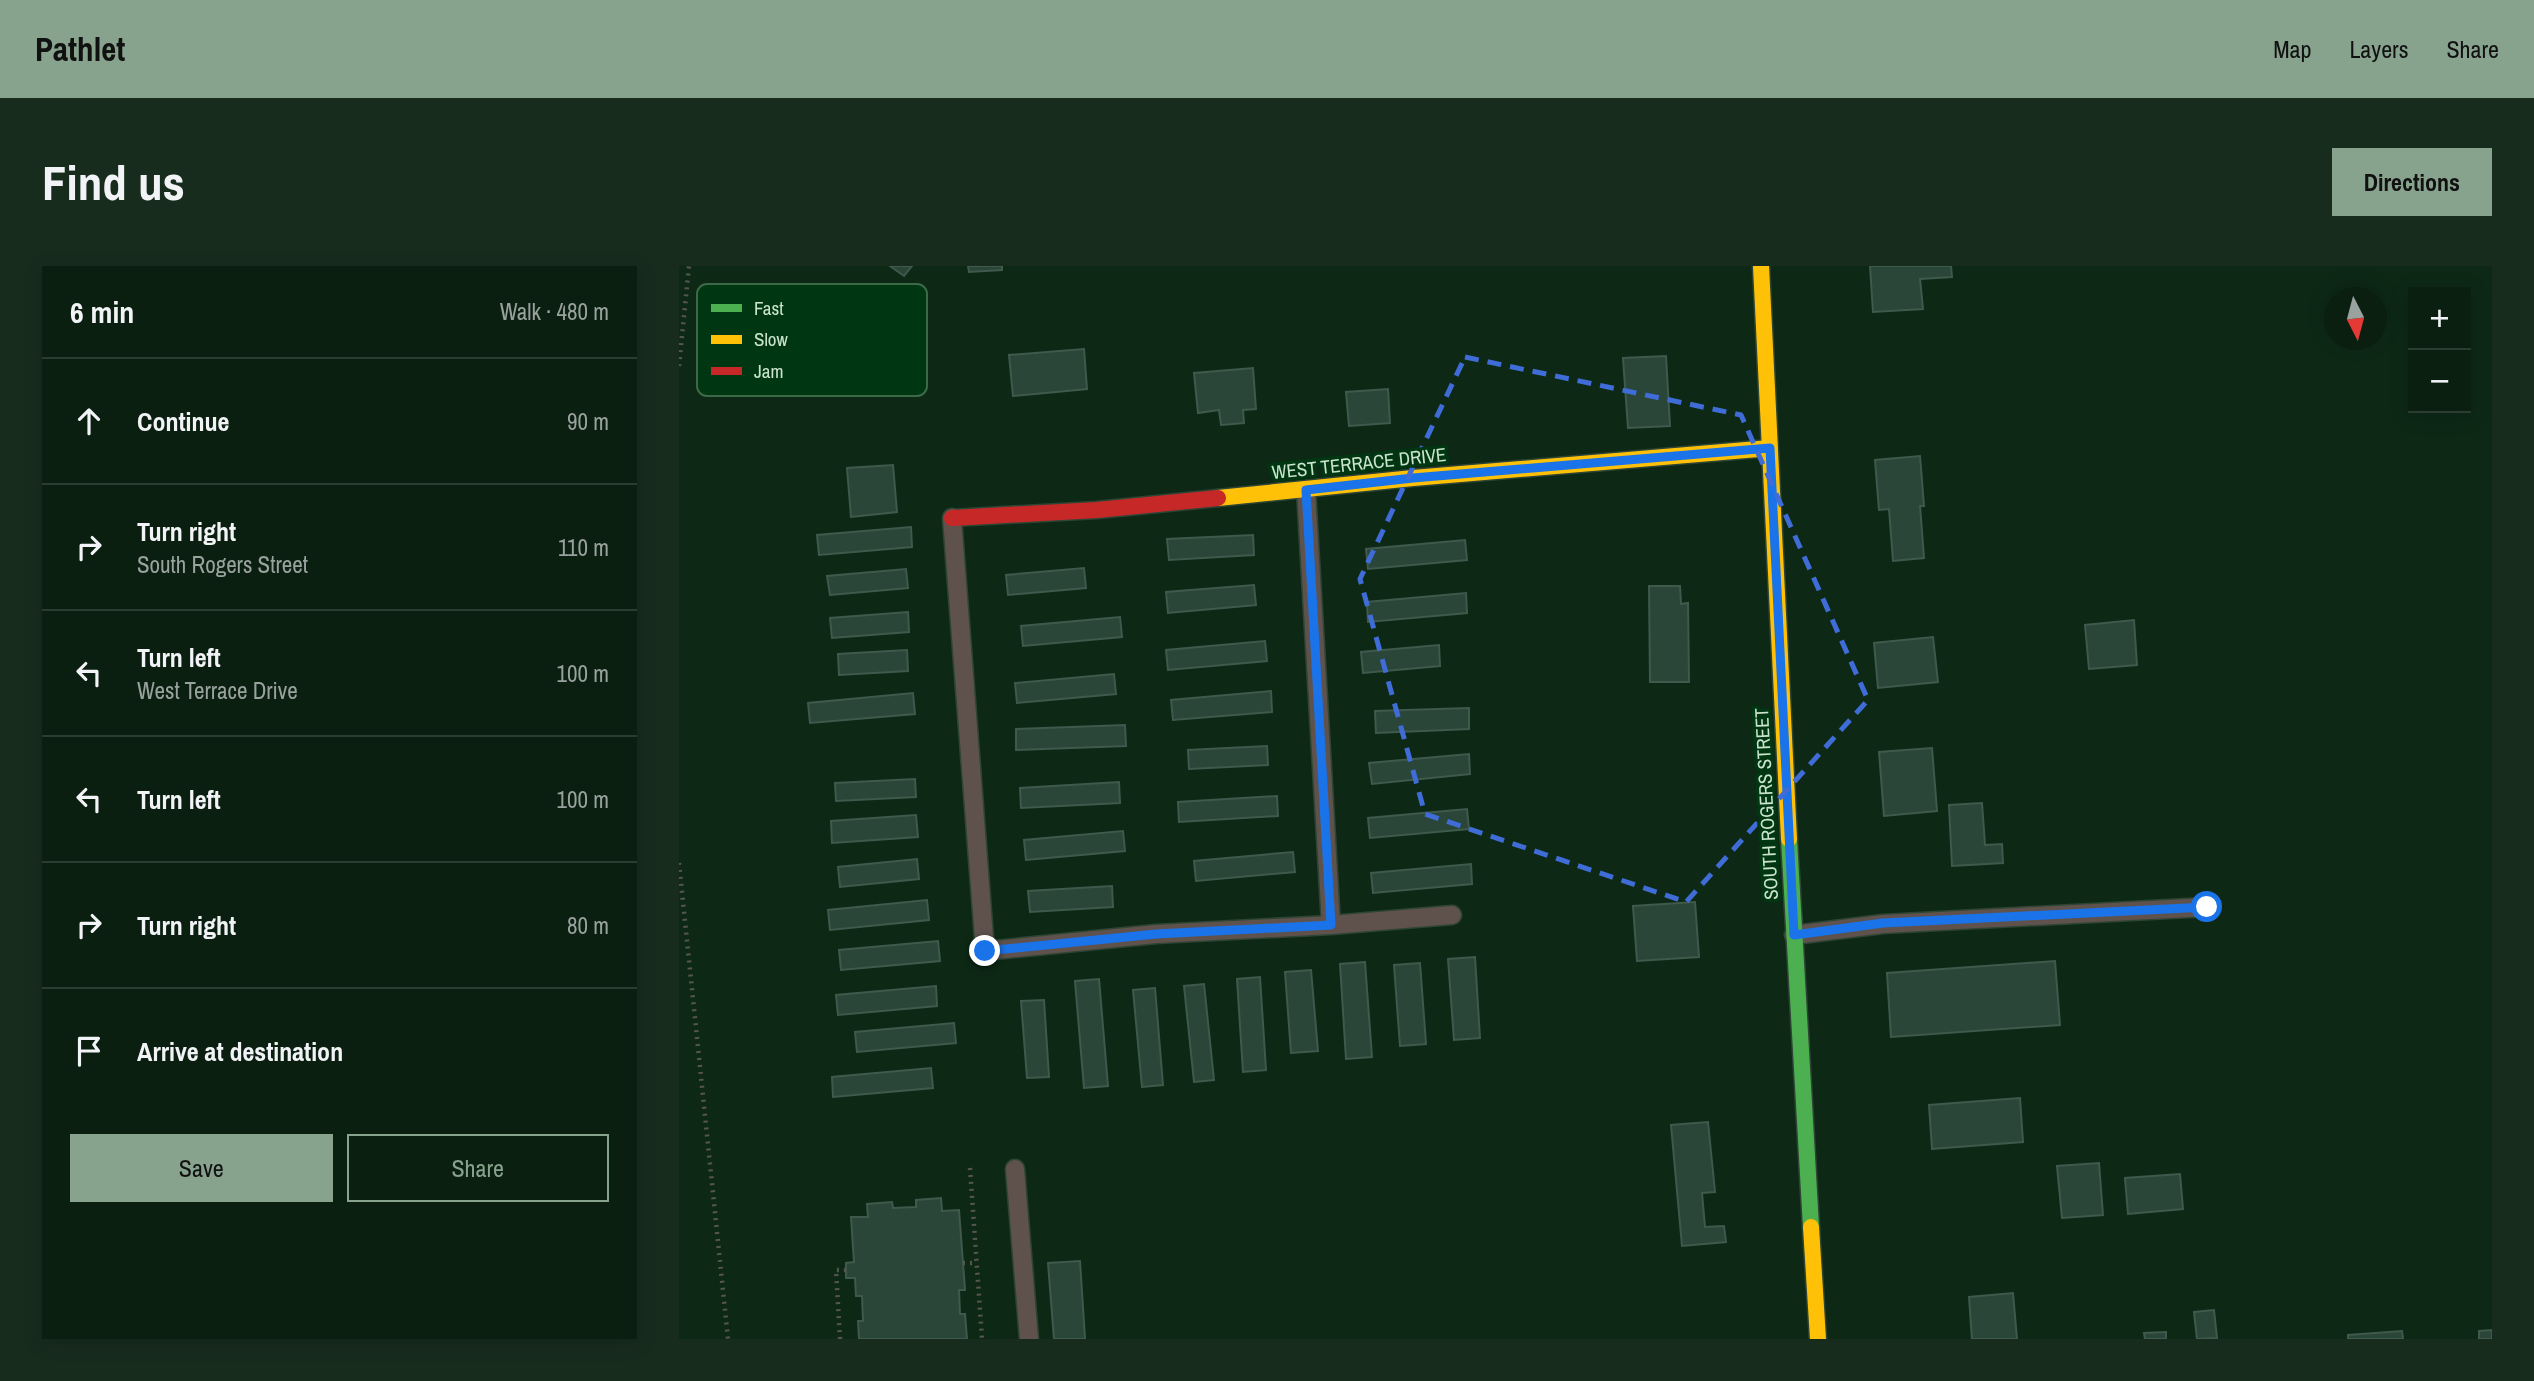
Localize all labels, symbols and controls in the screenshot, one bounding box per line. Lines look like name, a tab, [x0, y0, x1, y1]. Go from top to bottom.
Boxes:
text: Pathlet	[35, 27, 125, 71]
text: Map	[2273, 33, 2311, 65]
text: Layers	[2349, 33, 2408, 65]
text: Share	[2446, 33, 2499, 65]
button: Directions	[2332, 148, 2492, 216]
text: Find us	[42, 149, 185, 215]
legend	[697, 284, 927, 396]
north arrow	[2324, 287, 2387, 350]
map controls	[2408, 287, 2471, 413]
button: +	[2408, 287, 2471, 350]
text: 6 min	[70, 292, 134, 332]
text: Fast	[754, 295, 784, 321]
text: Walk · 480 m	[500, 296, 609, 327]
text: Slow	[754, 326, 789, 352]
button: −	[2408, 350, 2471, 413]
text: Jam	[754, 358, 783, 384]
icon: ahead	[70, 402, 108, 440]
text: Continue	[137, 404, 229, 439]
text: 90 m	[567, 406, 609, 437]
street label: WEST TERRACE DRIVE	[1271, 441, 1447, 485]
text: Turn right	[137, 514, 236, 549]
icon: right	[70, 528, 108, 566]
text: 110 m	[558, 532, 609, 563]
text: South Rogers Street	[137, 549, 308, 580]
text: Turn left	[137, 640, 221, 675]
icon: left	[70, 654, 108, 692]
text: 100 m	[557, 658, 609, 689]
text: West Terrace Drive	[137, 675, 298, 706]
street label: SOUTH ROGERS STREET	[1748, 707, 1784, 901]
icon: left	[70, 780, 108, 818]
text: Turn left	[137, 782, 221, 817]
text: 100 m	[557, 784, 609, 815]
route start	[2191, 891, 2222, 922]
icon: right	[70, 906, 108, 944]
text: Turn right	[137, 908, 236, 943]
text: 80 m	[567, 910, 609, 941]
route end	[969, 935, 1000, 966]
icon: arrive	[70, 1032, 108, 1070]
text: Arrive at destination	[137, 1034, 343, 1069]
button: Save	[70, 1134, 333, 1202]
button: Share	[347, 1134, 609, 1202]

